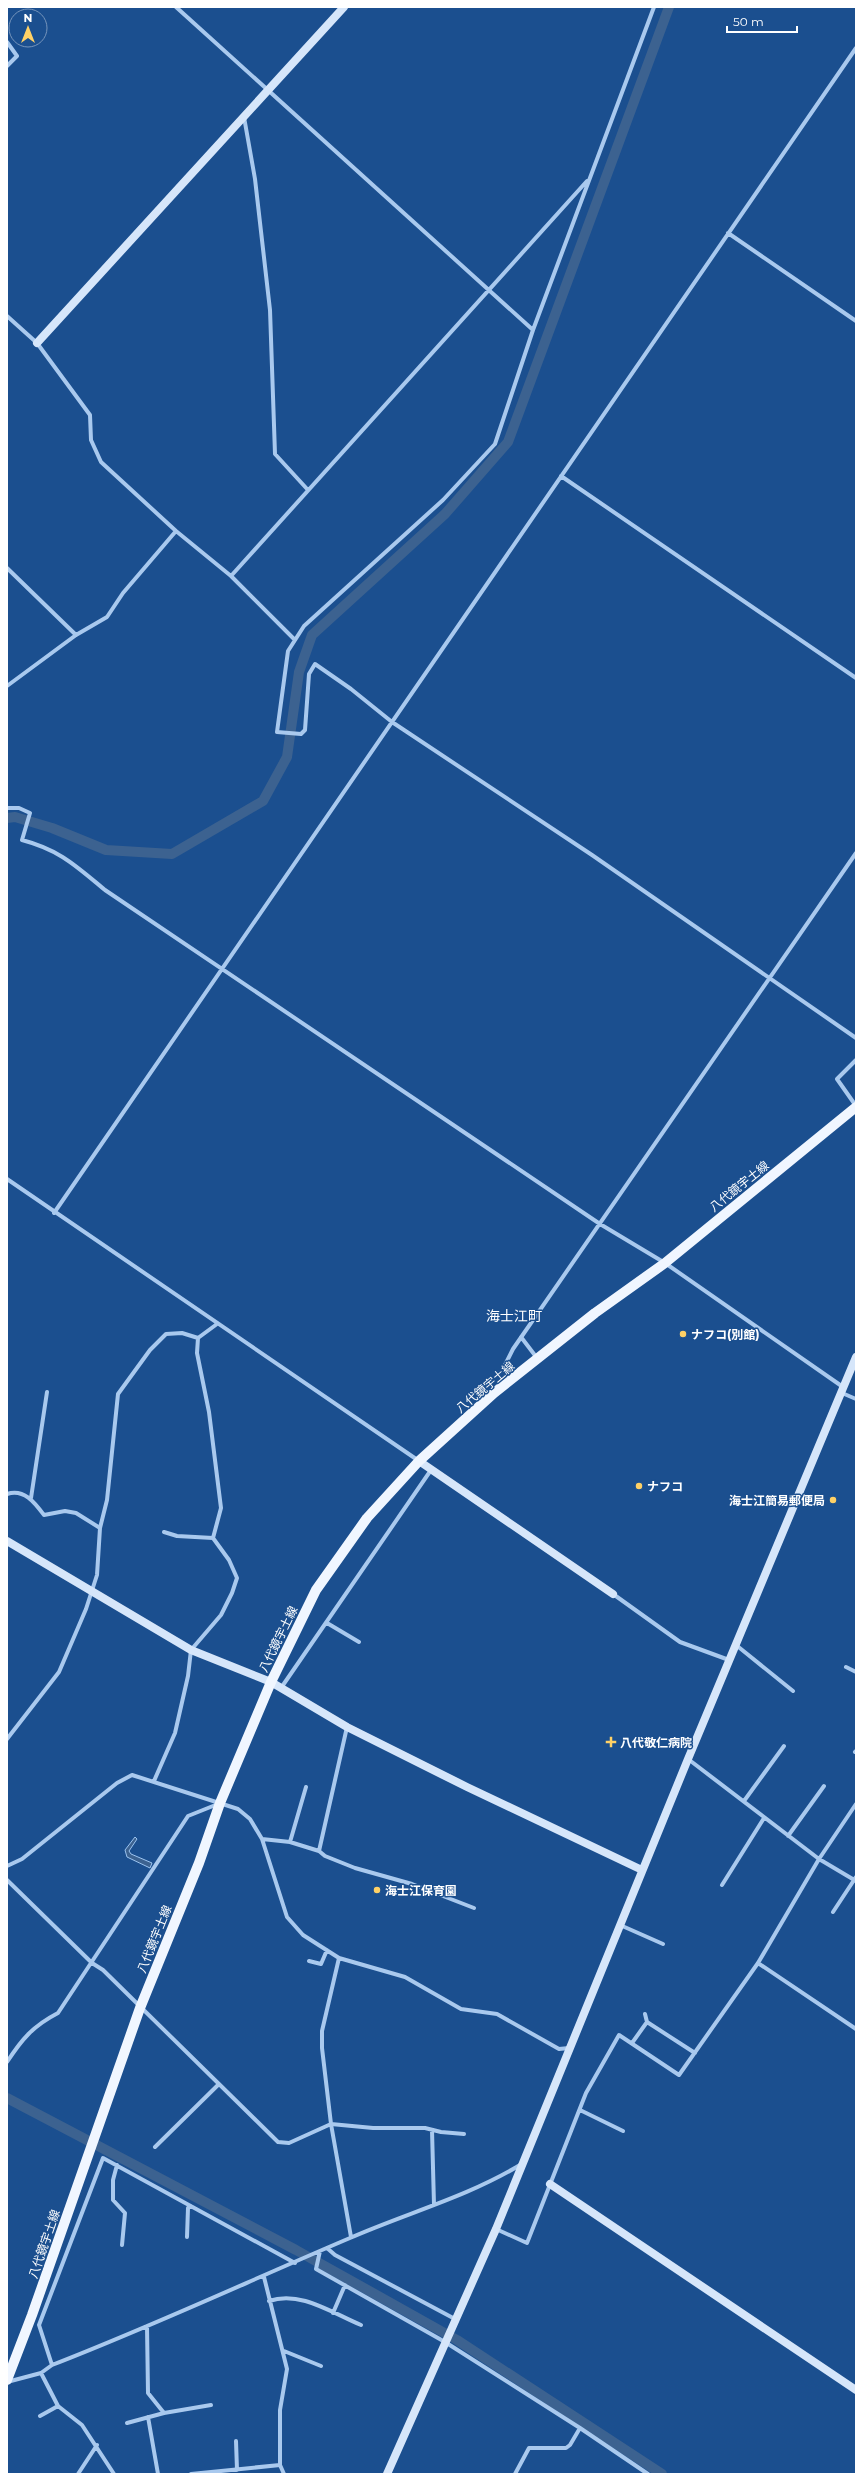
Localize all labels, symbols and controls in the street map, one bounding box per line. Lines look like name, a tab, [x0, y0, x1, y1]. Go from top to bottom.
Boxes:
north arrow	[8, 8, 48, 48]
scale bar	[727, 8, 797, 34]
text: N	[24, 11, 32, 25]
text: 50 m	[733, 14, 764, 29]
street label: 八代鏡宇土線	[706, 1158, 772, 1214]
district label: 海士江町	[486, 1307, 542, 1325]
place label: ナフコ(別館)	[691, 1327, 760, 1342]
marker: ナフコ(別館)	[678, 1329, 688, 1339]
street label: 八代鏡宇土線	[453, 1358, 517, 1416]
place label: ナフコ	[647, 1479, 683, 1494]
marker: ナフコ	[634, 1481, 644, 1491]
place label: 海士江簡易郵便局	[729, 1493, 825, 1508]
marker: 海士江簡易郵便局	[828, 1495, 838, 1505]
street label: 八代鏡宇土線	[255, 1603, 301, 1675]
place label: 八代敬仁病院	[620, 1735, 692, 1750]
marker: 八代敬仁病院	[605, 1736, 617, 1748]
place label: 海士江保育園	[385, 1883, 457, 1898]
marker: 海士江保育園	[372, 1885, 382, 1895]
street label: 八代鏡宇土線	[134, 1903, 174, 1975]
street label: 八代鏡宇土線	[25, 2208, 63, 2280]

